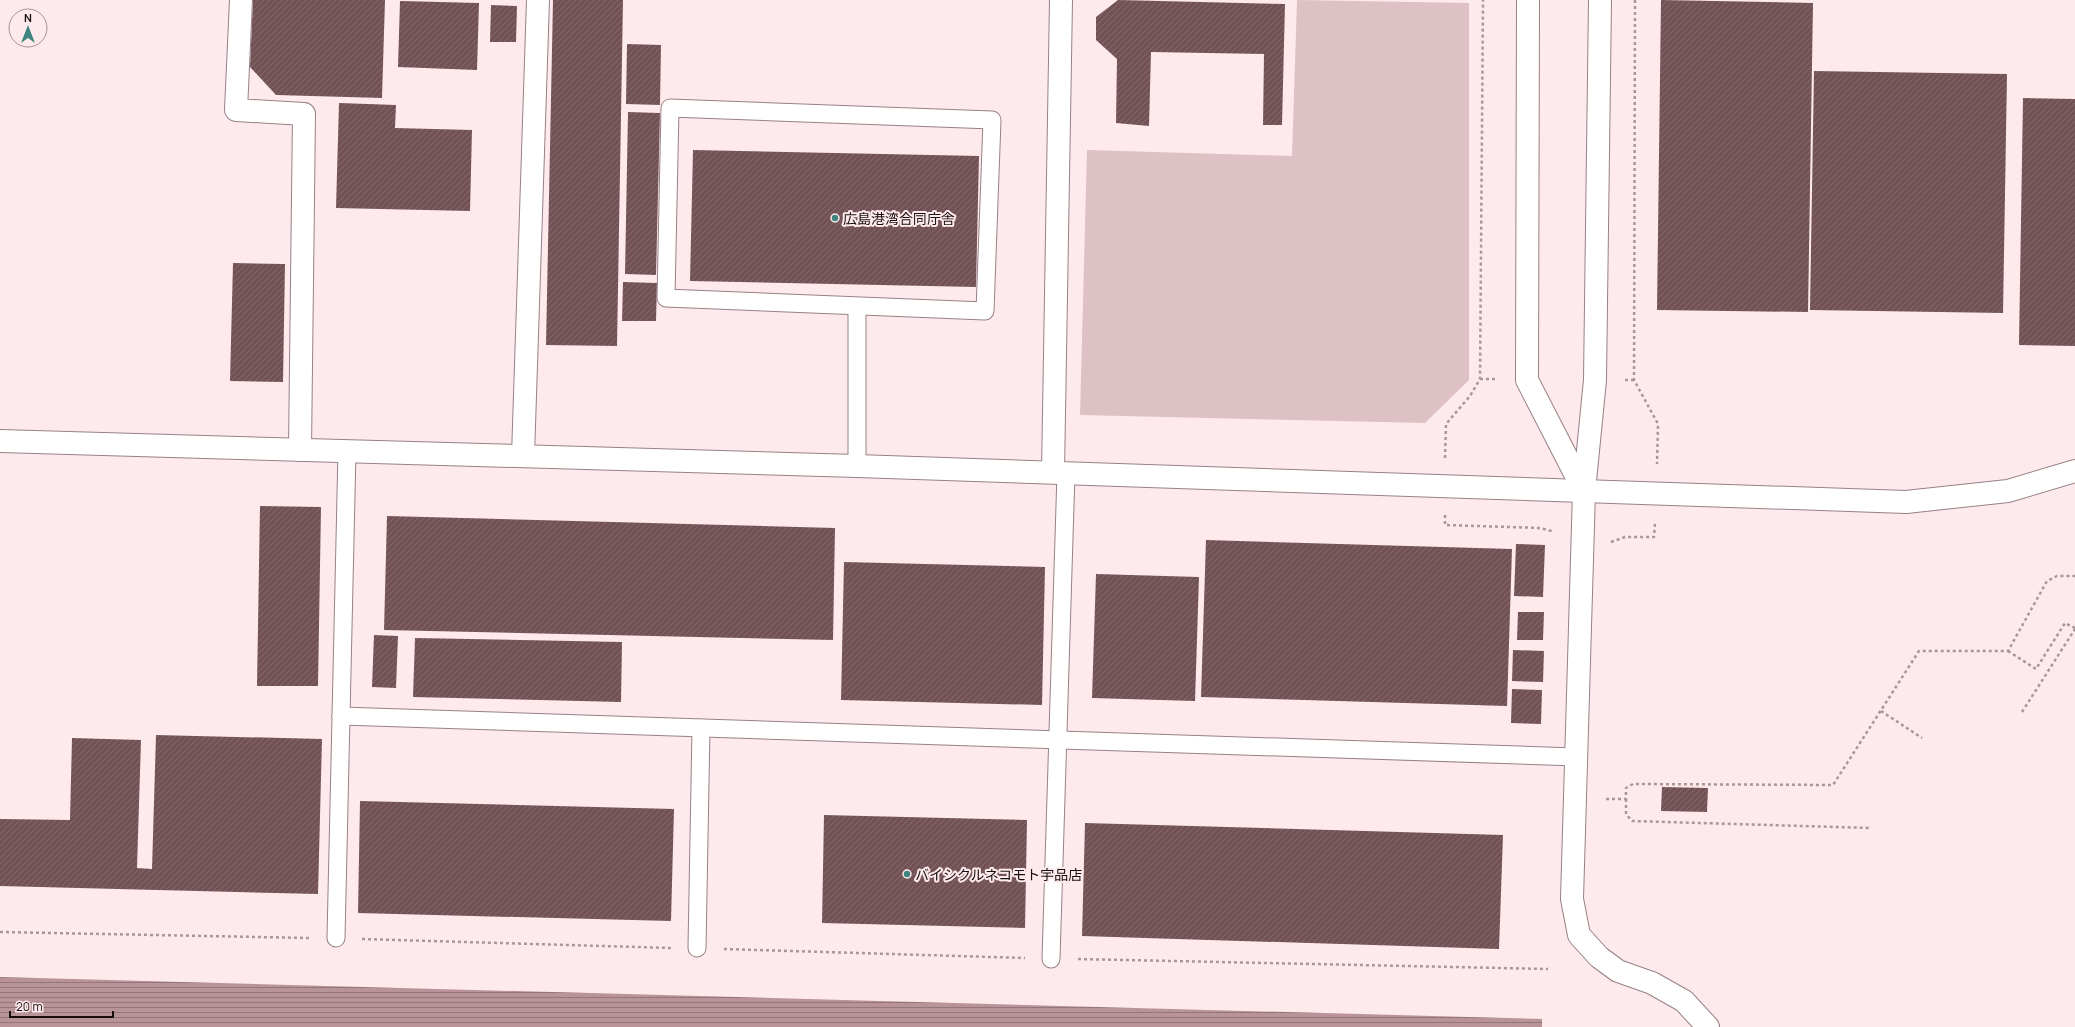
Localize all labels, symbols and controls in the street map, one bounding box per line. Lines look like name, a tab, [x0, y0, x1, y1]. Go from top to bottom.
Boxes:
north arrow	[8, 8, 48, 48]
text: N	[24, 10, 32, 25]
place label: 広島港湾合同庁舎	[843, 209, 955, 228]
marker: 広島港湾合同庁舎	[830, 213, 840, 223]
place label: バイシクルネコモト宇品店	[915, 865, 1082, 884]
marker: バイシクルネコモト宇品店	[902, 869, 912, 879]
scale bar	[10, 993, 113, 1019]
text: 20 m	[16, 998, 43, 1015]

